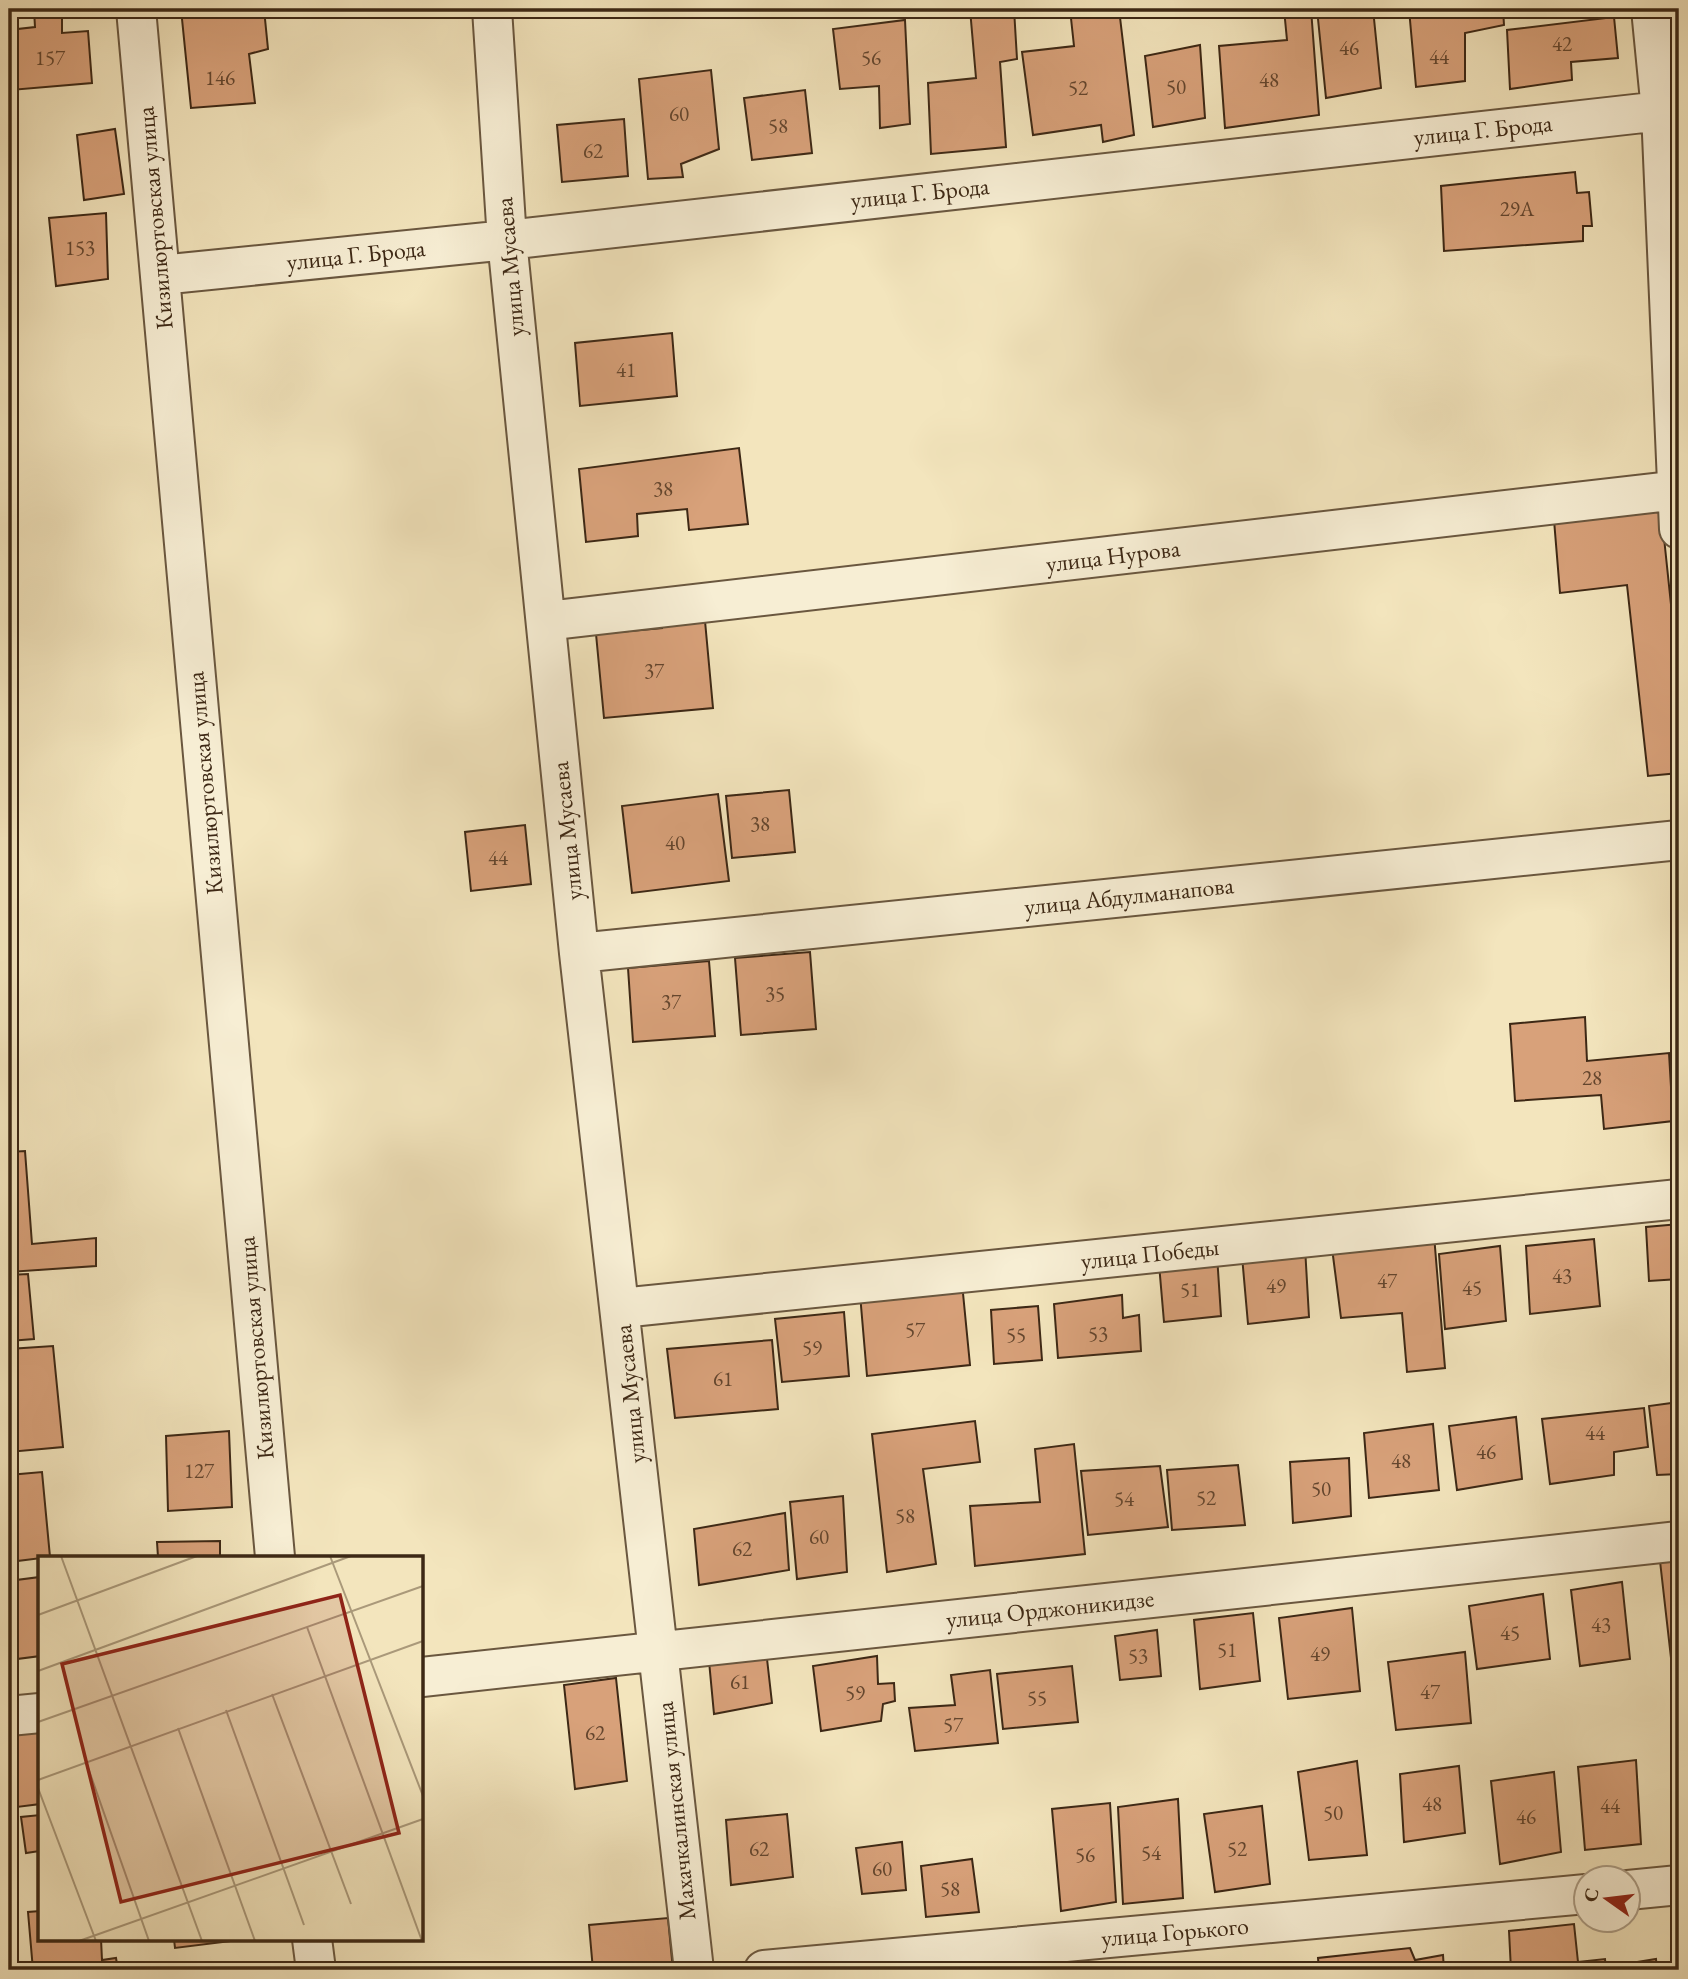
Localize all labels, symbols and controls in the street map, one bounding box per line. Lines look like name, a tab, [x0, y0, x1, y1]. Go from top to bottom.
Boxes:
house number: 42	[1552, 30, 1572, 57]
house number: 46	[1339, 34, 1359, 61]
house number: 44	[1429, 43, 1450, 70]
house number: 157	[35, 44, 66, 71]
house number: 56	[861, 44, 881, 71]
house number: 146	[205, 64, 235, 91]
house number: 48	[1259, 66, 1279, 93]
house number: 50	[1166, 73, 1186, 100]
house number: 52	[1068, 74, 1088, 101]
house number: 60	[669, 100, 689, 127]
street label: Кизилюртовская улица	[129, 105, 180, 331]
street label: улица Г. Брода	[1412, 107, 1554, 152]
house number: 58	[768, 112, 788, 139]
house number: 62	[583, 137, 603, 164]
street label: улица Г. Брода	[849, 170, 991, 215]
house number: 29А	[1500, 195, 1535, 222]
street label: улица Мусаева	[488, 196, 531, 338]
street label: улица Г. Брода	[285, 232, 427, 277]
house number: 153	[65, 234, 95, 261]
house number: 41	[616, 356, 636, 383]
house number: 38	[653, 475, 673, 502]
street label: улица Нурова	[1044, 532, 1182, 579]
house number: 37	[644, 657, 665, 684]
street label: Кизилюртовская улица	[179, 670, 230, 896]
street label: улица Мусаева	[544, 760, 589, 902]
house number: 38	[750, 810, 770, 837]
house number: 40	[665, 829, 685, 856]
house number: 44	[488, 844, 509, 871]
street label: улица Абдулманапова	[1023, 869, 1236, 922]
house number: 35	[765, 980, 785, 1007]
house number: 37	[661, 988, 682, 1015]
house number: 28	[1582, 1064, 1602, 1091]
street label: улица Победы	[1079, 1231, 1221, 1276]
street label: Кизилюртовская улица	[230, 1235, 281, 1461]
house number: 43	[1552, 1262, 1572, 1289]
house number: 47	[1377, 1267, 1398, 1294]
house number: 49	[1266, 1272, 1286, 1299]
house number: 45	[1462, 1274, 1482, 1301]
house number: 51	[1180, 1276, 1200, 1303]
house number: 57	[905, 1316, 926, 1343]
house number: 53	[1088, 1320, 1108, 1347]
house number: 55	[1006, 1321, 1026, 1348]
street label: улица Мусаева	[607, 1323, 652, 1465]
house number: 59	[802, 1334, 822, 1361]
house number: 61	[713, 1365, 733, 1392]
house number: 44	[1585, 1419, 1606, 1446]
house number: 46	[1476, 1438, 1496, 1465]
house number: 48	[1391, 1447, 1411, 1474]
house number: 127	[184, 1457, 215, 1484]
house number: 50	[1311, 1475, 1331, 1502]
house number: 52	[1196, 1484, 1216, 1511]
house number: 54	[1114, 1485, 1135, 1512]
house number: 58	[895, 1502, 915, 1529]
house number: 60	[809, 1523, 829, 1550]
house number: 62	[732, 1535, 752, 1562]
inset map	[38, 1556, 424, 1940]
street label: улица Орджоникидзе	[944, 1582, 1155, 1635]
house number: 43	[1591, 1611, 1611, 1638]
house number: 45	[1500, 1619, 1520, 1646]
house number: 51	[1217, 1636, 1237, 1663]
house number: 49	[1310, 1640, 1330, 1667]
house number: 53	[1128, 1642, 1148, 1669]
house number: 61	[730, 1668, 750, 1695]
house number: 47	[1420, 1678, 1441, 1705]
house number: 59	[845, 1679, 865, 1706]
house number: 55	[1027, 1684, 1047, 1711]
street label: Махачкалинская улица	[649, 1700, 702, 1922]
house number: 57	[943, 1711, 964, 1738]
house number: 62	[585, 1719, 605, 1746]
house number: 48	[1422, 1790, 1442, 1817]
house number: 44	[1600, 1792, 1621, 1819]
house number: 50	[1323, 1799, 1343, 1826]
house number: 46	[1516, 1803, 1536, 1830]
house number: 62	[749, 1835, 769, 1862]
house number: 52	[1227, 1835, 1247, 1862]
house number: 54	[1141, 1839, 1162, 1866]
house number: 56	[1075, 1841, 1095, 1868]
house number: 60	[872, 1855, 892, 1882]
north arrow	[1572, 1864, 1642, 1934]
house number: 58	[940, 1875, 960, 1902]
text: С	[1577, 1885, 1605, 1905]
street label: улица Горького	[1100, 1910, 1250, 1953]

